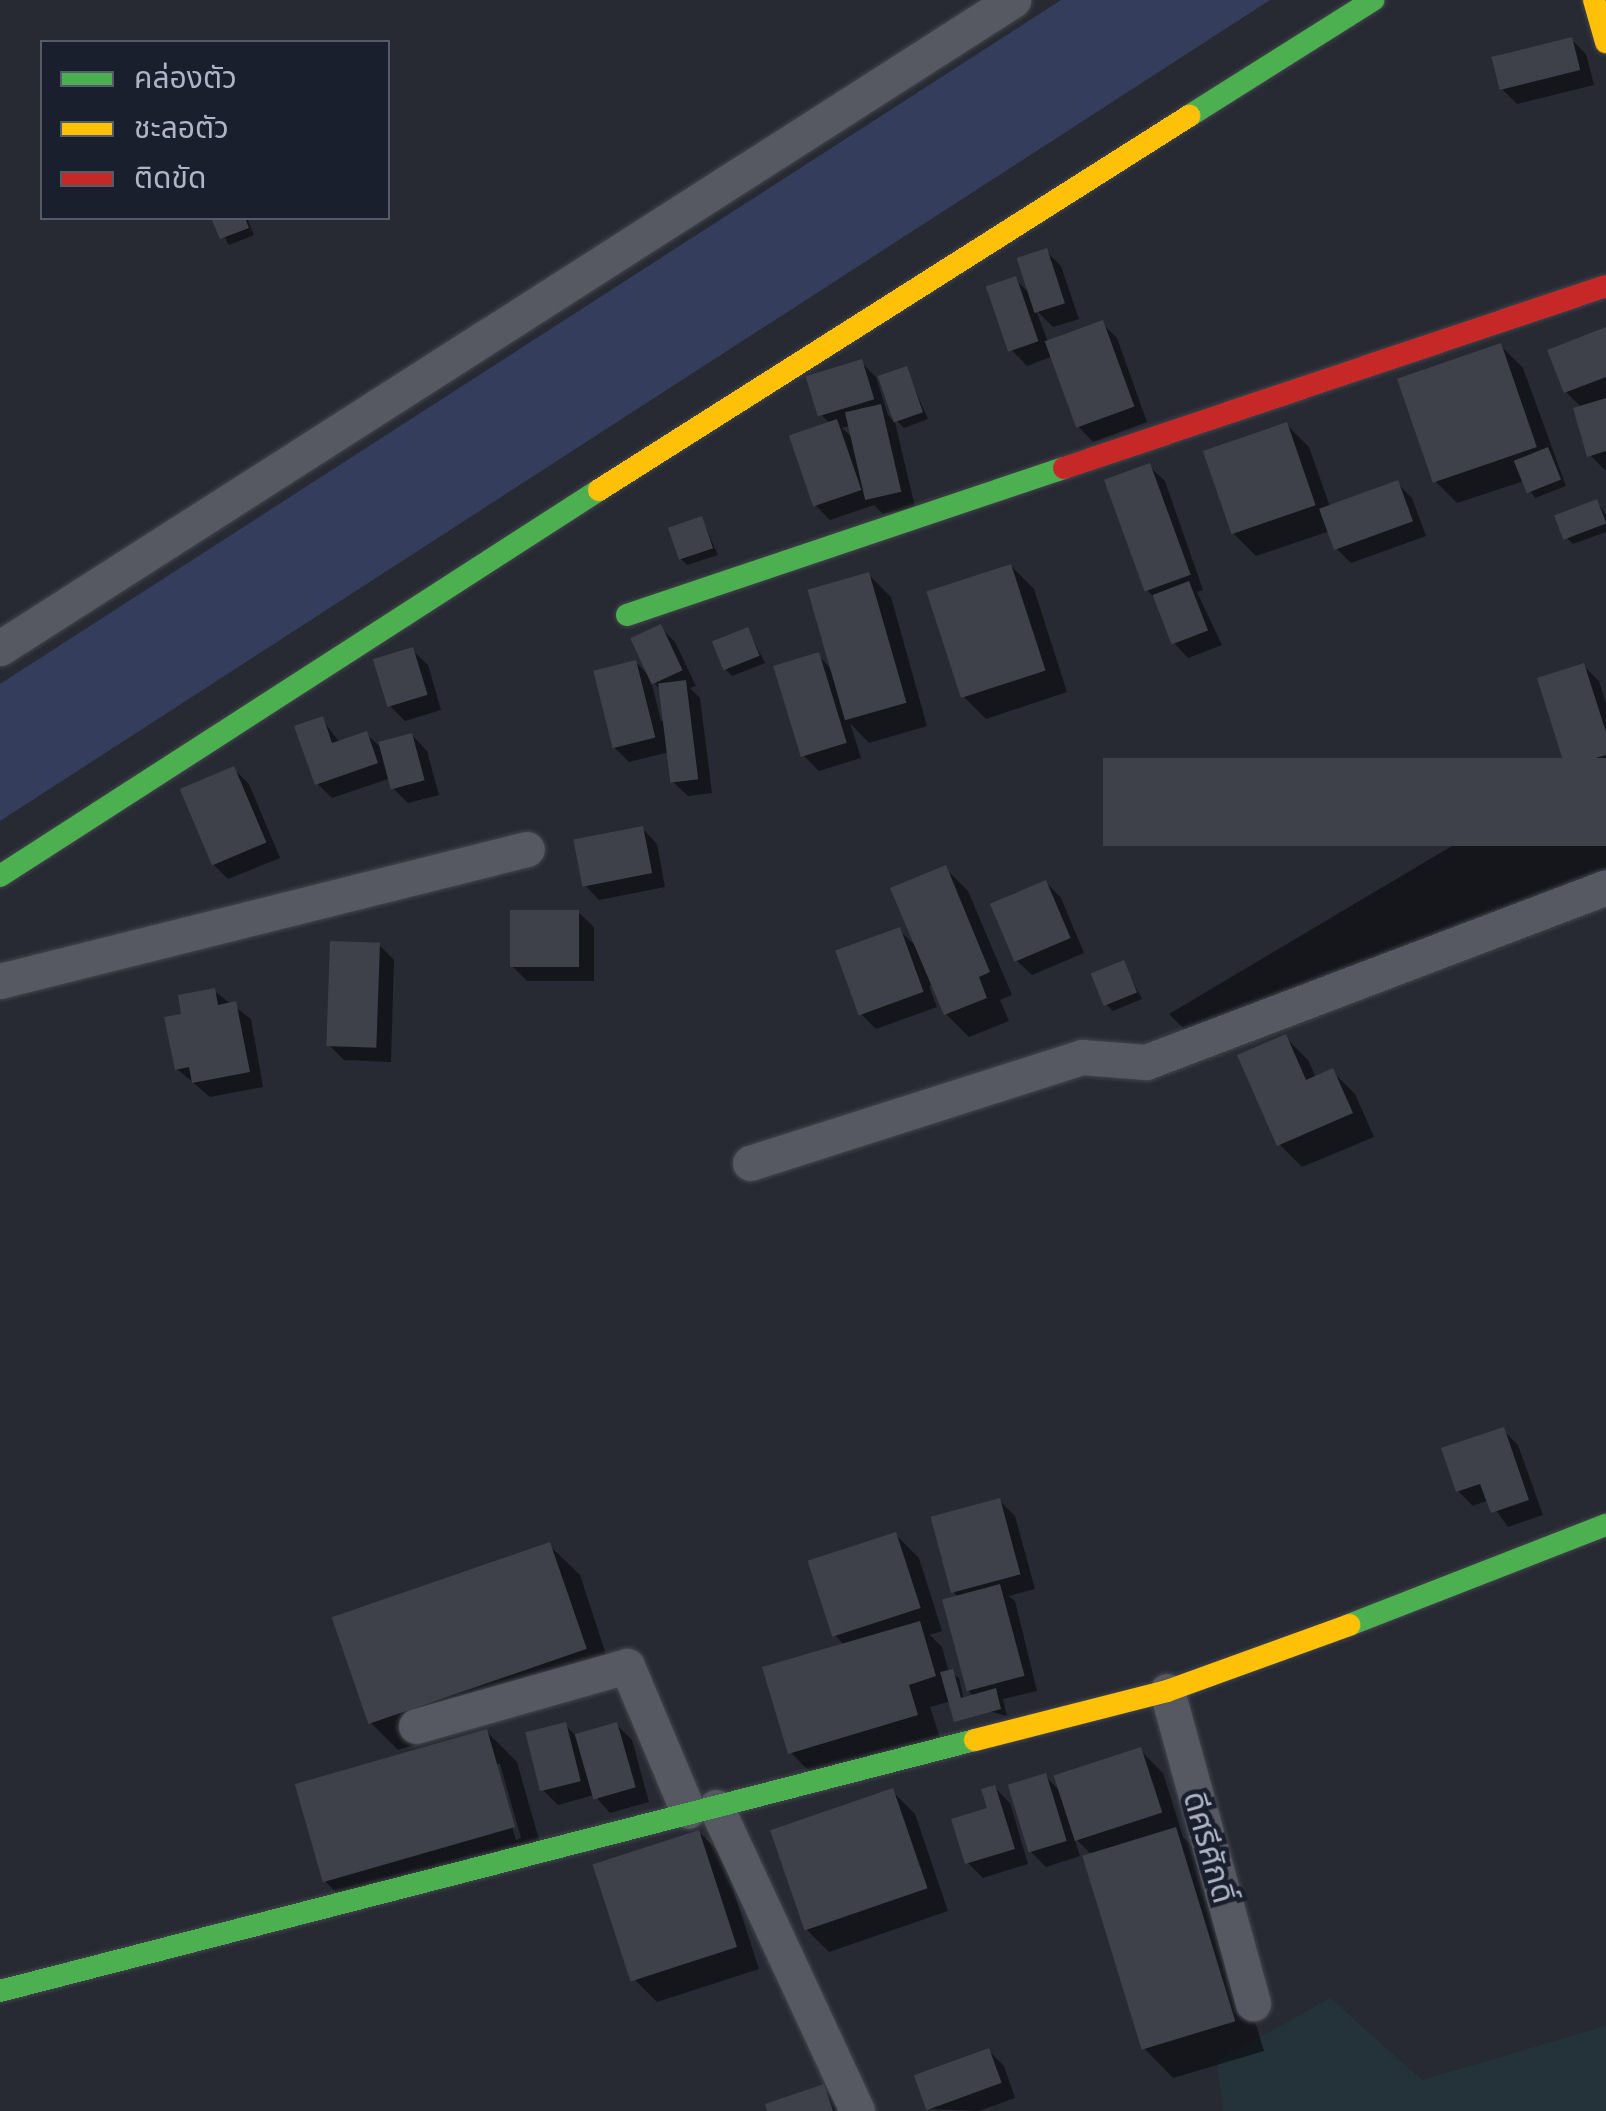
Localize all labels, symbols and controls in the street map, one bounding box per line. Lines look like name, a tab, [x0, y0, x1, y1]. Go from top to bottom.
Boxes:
legend	[40, 40, 390, 220]
text: คล่องตัว	[134, 56, 237, 97]
text: ชะลอตัว	[134, 106, 229, 147]
text: ติดขัด	[134, 156, 206, 197]
street label: ดีศรีศักดิ์	[1176, 1787, 1244, 1907]

